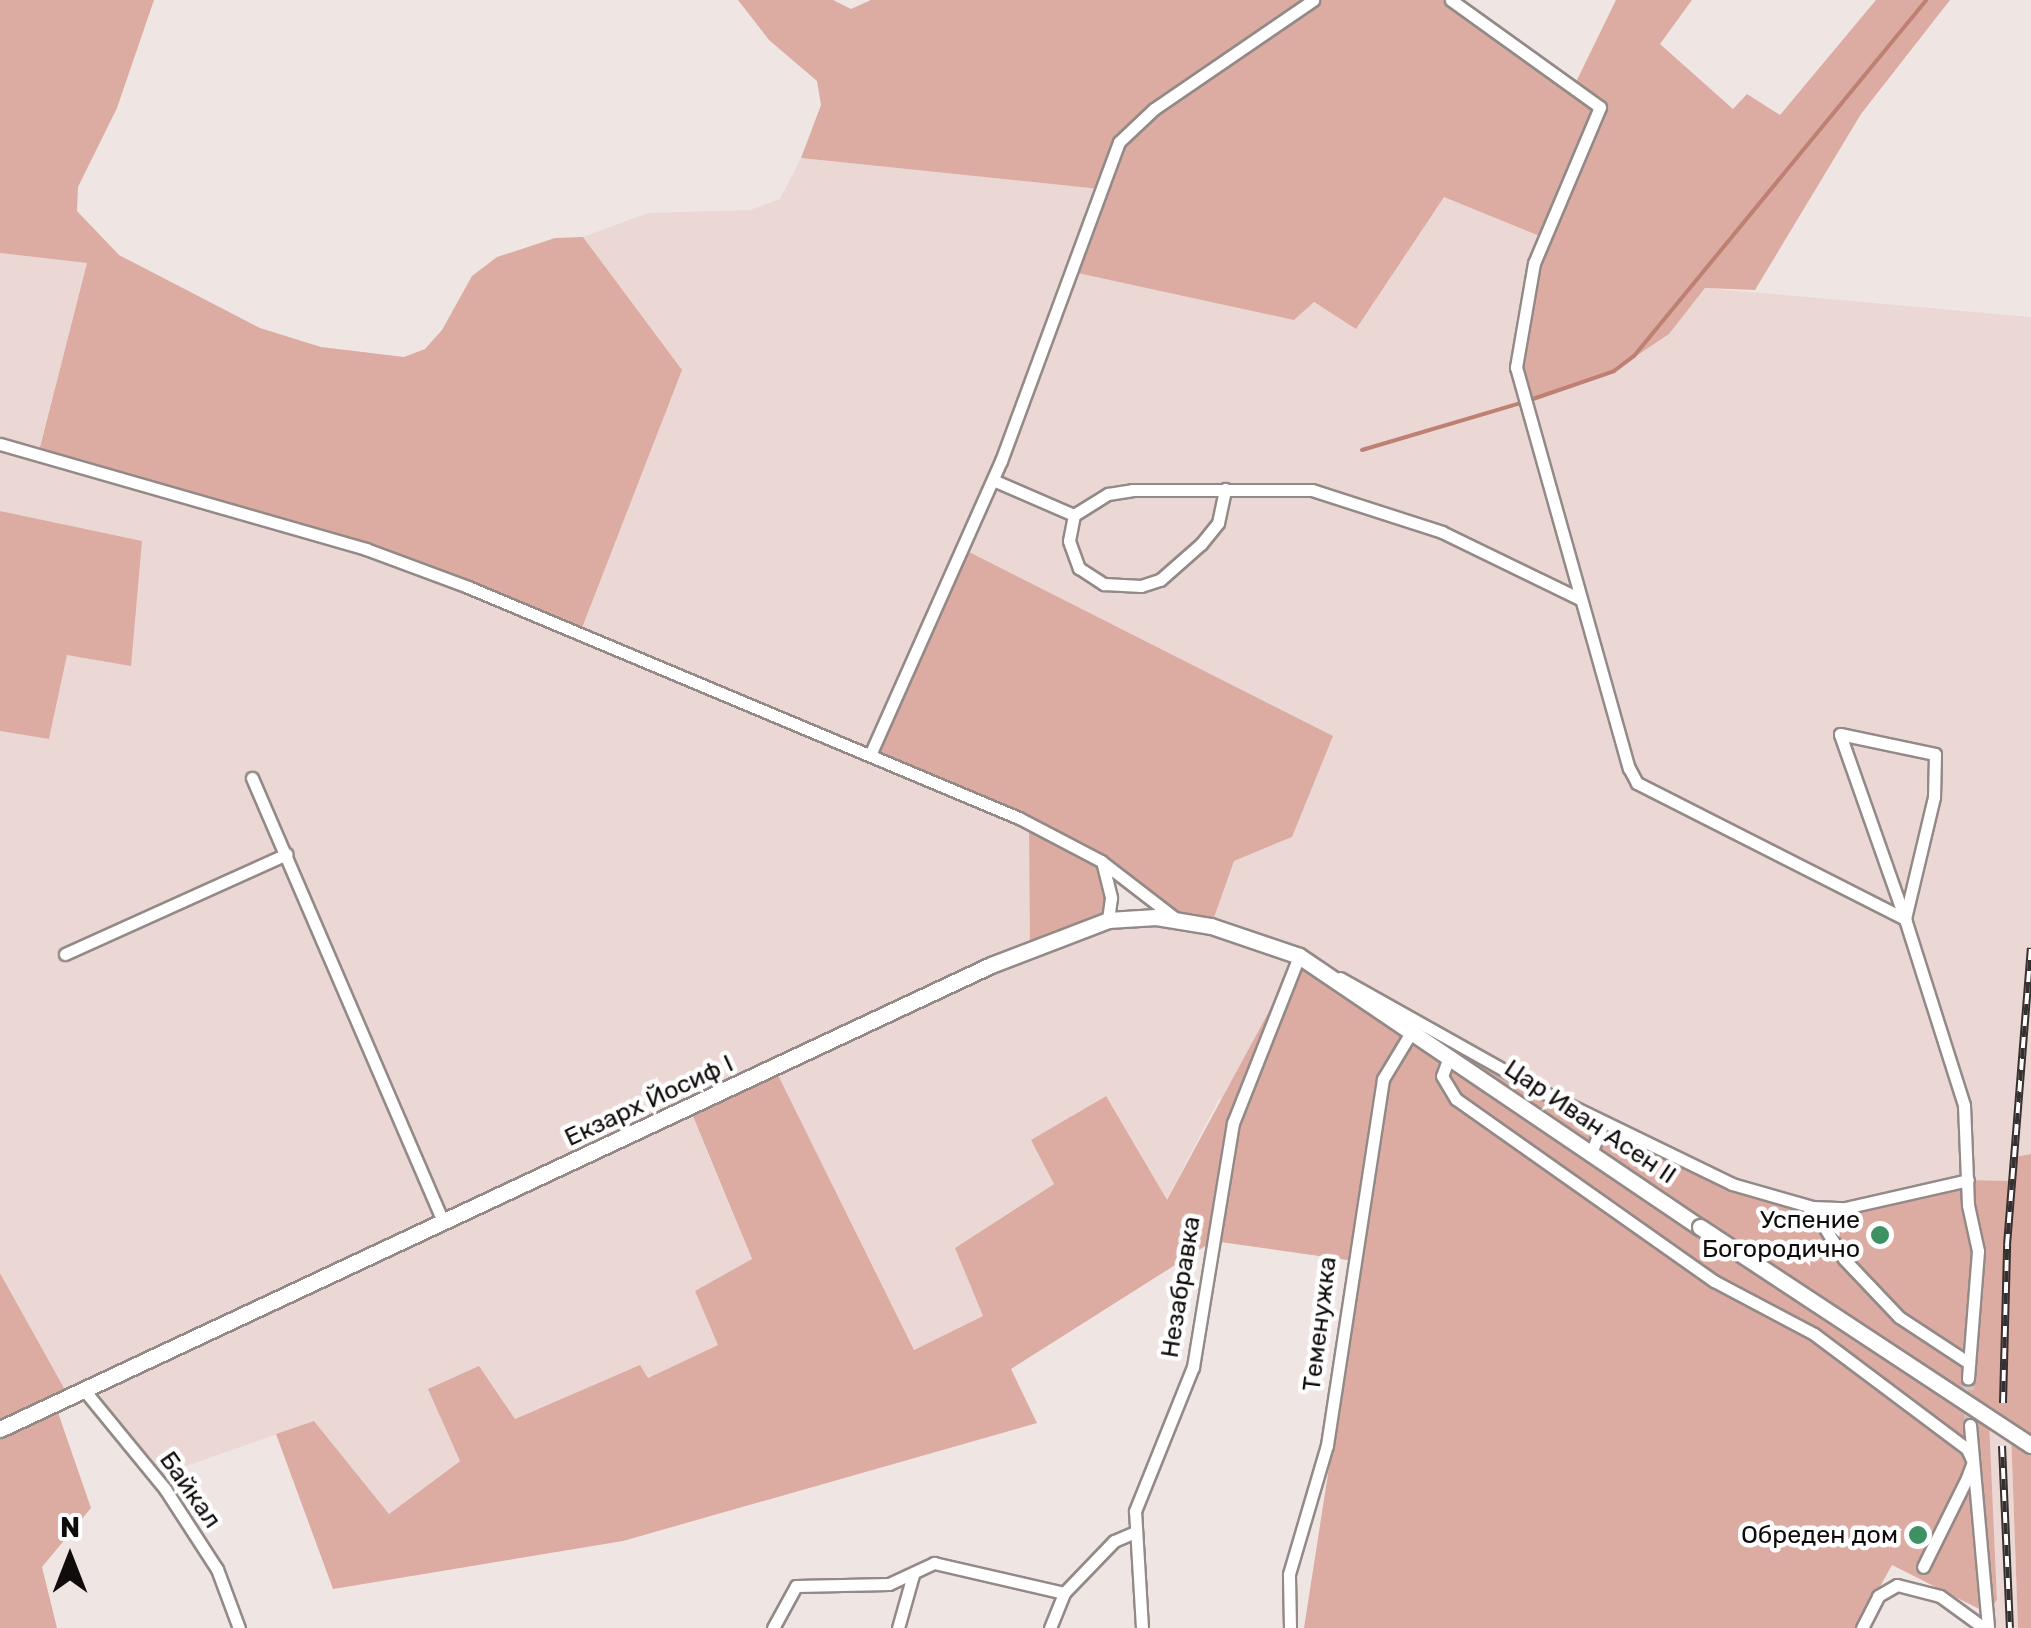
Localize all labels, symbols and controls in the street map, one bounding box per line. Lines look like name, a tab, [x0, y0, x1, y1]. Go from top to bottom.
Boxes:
street label: Екзарх Йосиф I	[560, 1049, 738, 1153]
street label: Цар Иван Асен II	[1499, 1054, 1681, 1190]
place label: Успение Богородично	[1702, 1206, 1860, 1265]
street label: Незабравка	[1155, 1214, 1207, 1360]
marker: Успение Богородично	[1869, 1224, 1891, 1246]
street label: Теменужка	[1297, 1255, 1343, 1393]
street label: Байкал	[153, 1446, 227, 1534]
north arrow	[20, 1508, 120, 1608]
text: N	[60, 1511, 80, 1544]
place label: Обреден дом	[1741, 1520, 1898, 1550]
marker: Обреден дом	[1907, 1524, 1929, 1546]

